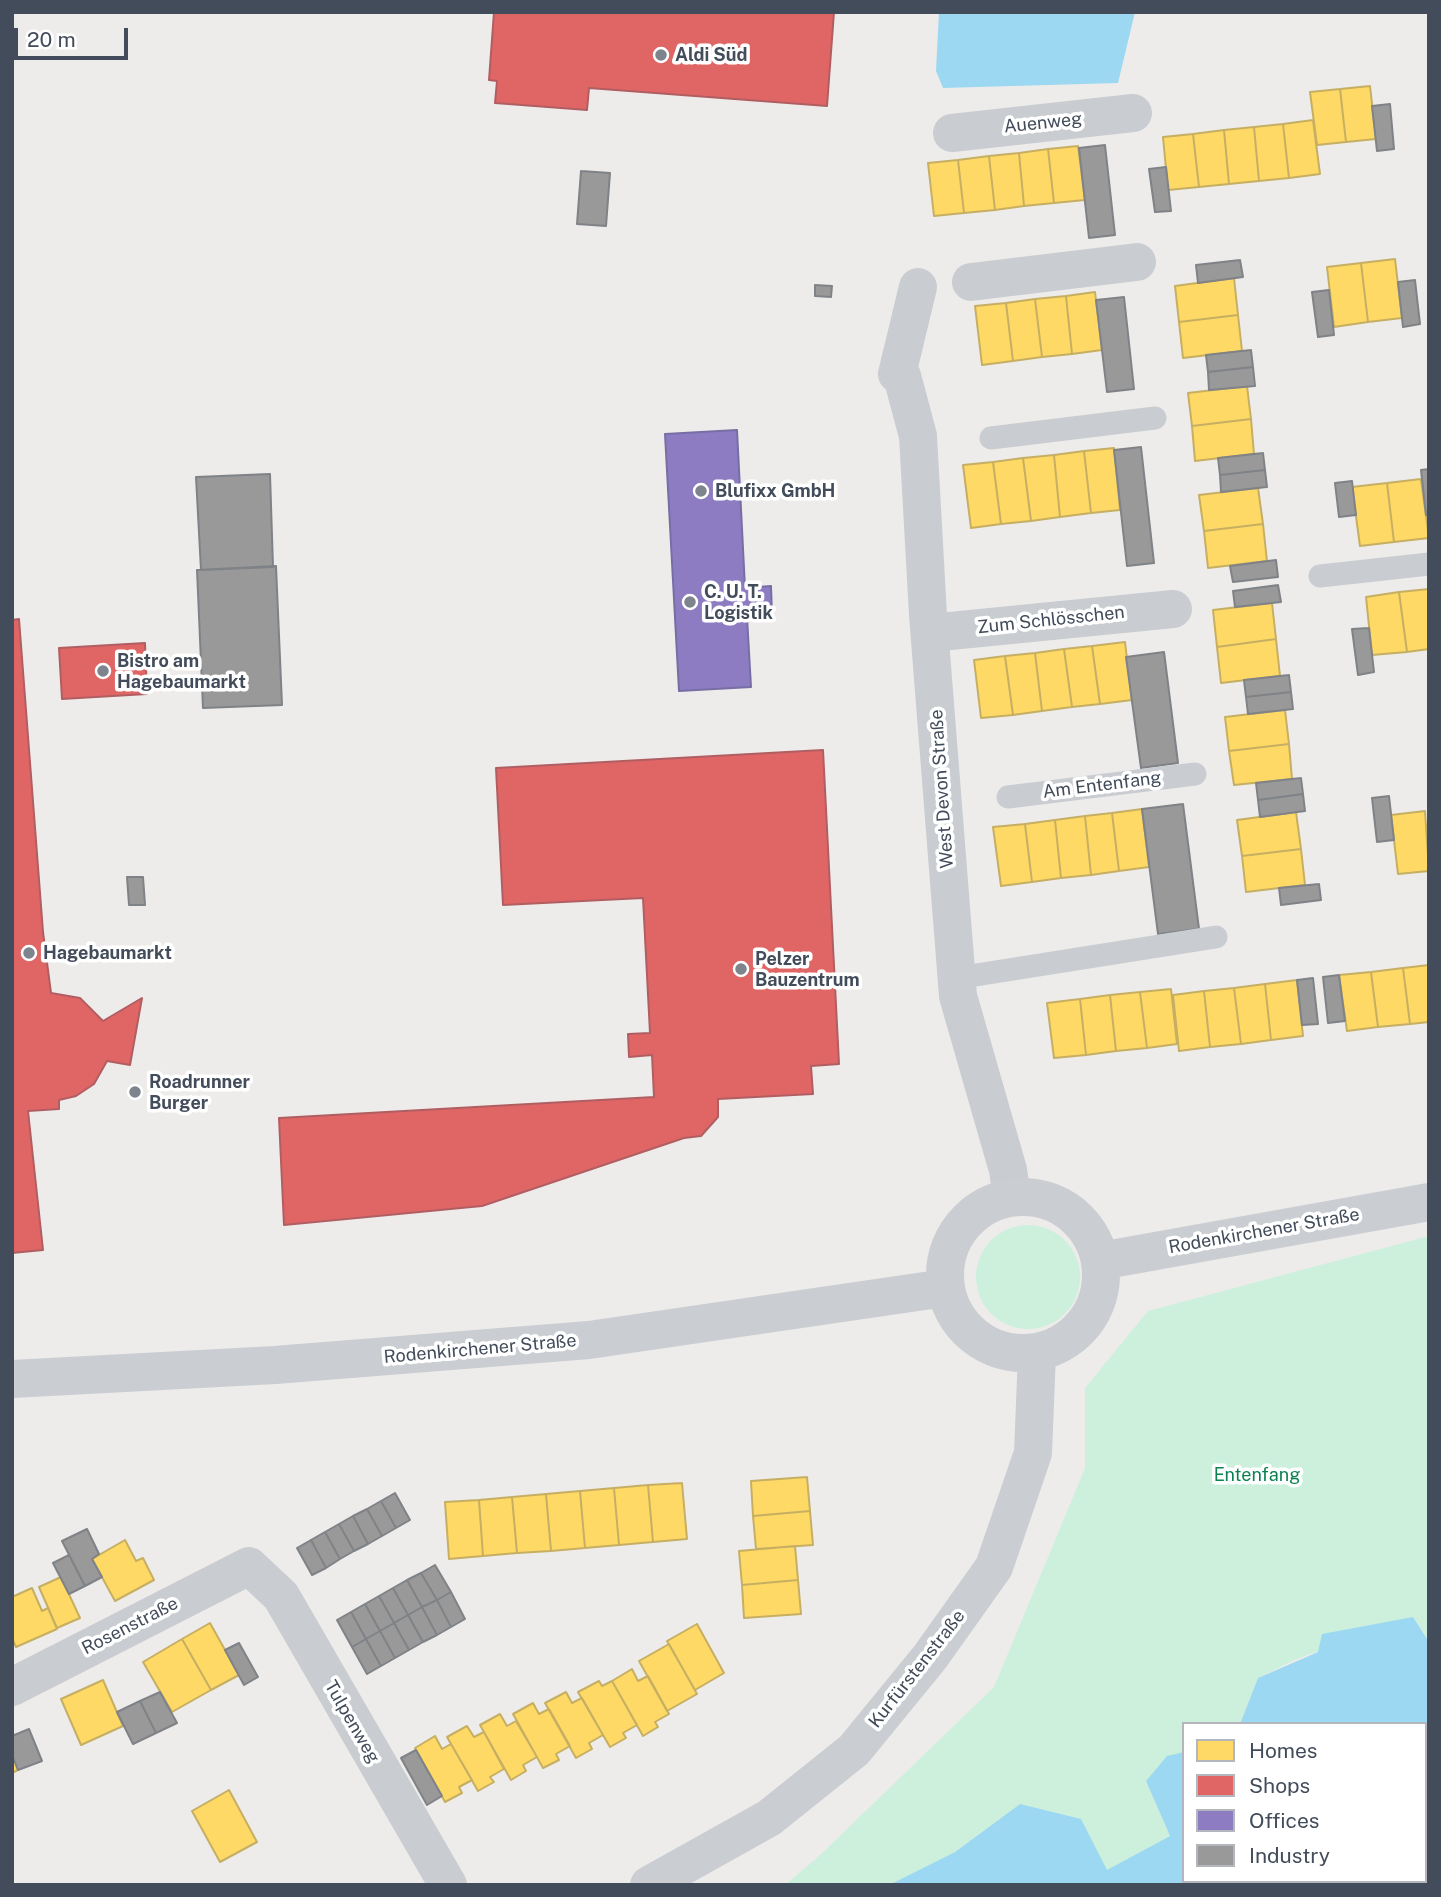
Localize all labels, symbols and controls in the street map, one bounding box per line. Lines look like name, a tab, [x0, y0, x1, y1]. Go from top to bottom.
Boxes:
scale bar	[18, 14, 131, 58]
text: 20 m	[27, 27, 76, 52]
place label: Aldi Süd	[675, 44, 747, 66]
marker: Aldi Süd	[653, 47, 669, 63]
street label: Auenweg	[1003, 108, 1083, 138]
place label: Blufixx GmbH	[715, 480, 835, 502]
marker: Blufixx GmbH	[693, 483, 709, 499]
place label: C. U. T. Logistik	[704, 581, 773, 624]
marker: C. U. T. Logistik	[682, 594, 698, 610]
street label: Zum Schlösschen	[976, 602, 1126, 638]
place label: Bistro am Hagebaumarkt	[117, 650, 246, 692]
marker: Bistro am Hagebaumarkt	[95, 663, 111, 679]
street label: West Devon Straße	[926, 709, 958, 869]
street label: Am Entenfang	[1041, 767, 1163, 803]
place label: Hagebaumarkt	[43, 942, 172, 964]
marker: Hagebaumarkt	[21, 945, 37, 961]
place label: Pelzer Bauzentrum	[755, 948, 860, 990]
marker: Pelzer Bauzentrum	[733, 961, 749, 977]
place label: Roadrunner Burger	[149, 1071, 250, 1114]
marker: Roadrunner Burger	[127, 1084, 143, 1100]
street label: Rodenkirchener Straße	[1167, 1204, 1361, 1258]
street label: Rodenkirchener Straße	[383, 1330, 577, 1368]
park label: Entenfang	[1214, 1464, 1300, 1486]
street label: Rosenstraße	[78, 1593, 182, 1659]
street label: Kurfürstenstraße	[864, 1606, 970, 1732]
street label: Tulpenweg	[320, 1677, 384, 1767]
legend	[1182, 1722, 1427, 1883]
text: Homes	[1249, 1738, 1317, 1763]
text: Shops	[1249, 1773, 1310, 1798]
text: Offices	[1249, 1808, 1319, 1833]
text: Industry	[1249, 1843, 1330, 1868]

